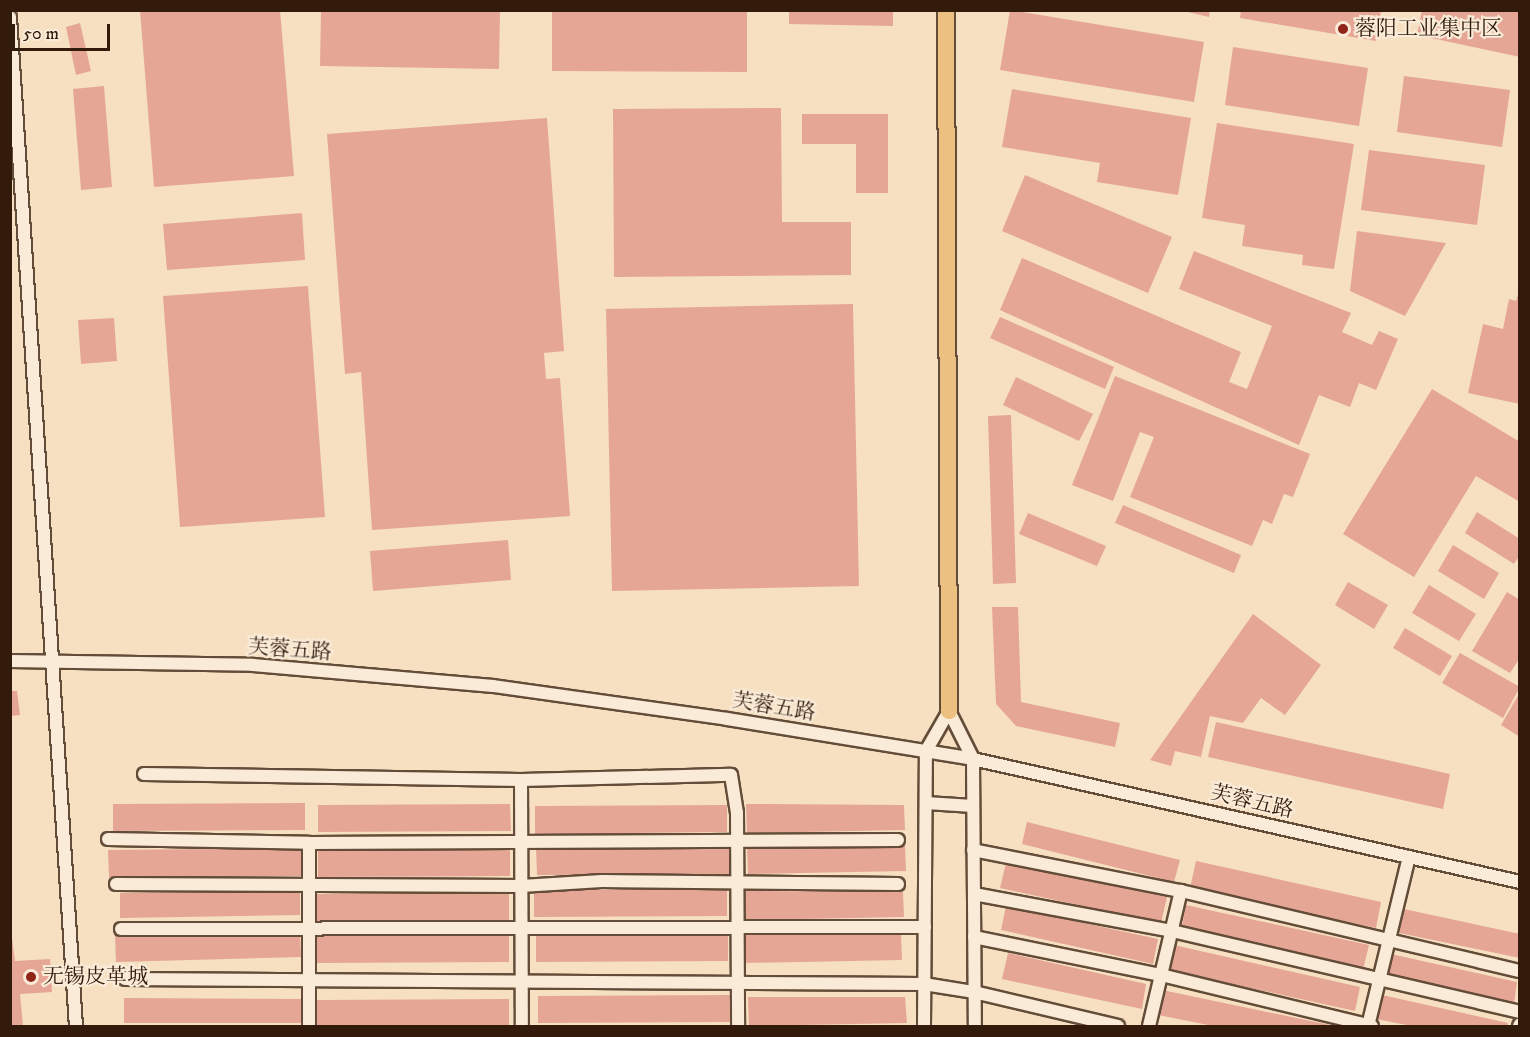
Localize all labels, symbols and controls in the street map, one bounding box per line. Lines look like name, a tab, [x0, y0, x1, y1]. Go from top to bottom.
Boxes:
scale bar	[15, 12, 112, 50]
place label: 蓉阳工业集中区	[1355, 16, 1502, 42]
marker: 蓉阳工业集中区	[1336, 22, 1350, 36]
text: 50 m	[23, 23, 59, 45]
street label: 芙蓉五路	[247, 635, 333, 665]
street label: 芙蓉五路	[731, 688, 817, 726]
street label: 芙蓉五路	[1208, 780, 1296, 824]
place label: 无锡皮革城	[43, 964, 148, 990]
marker: 无锡皮革城	[24, 970, 38, 984]

